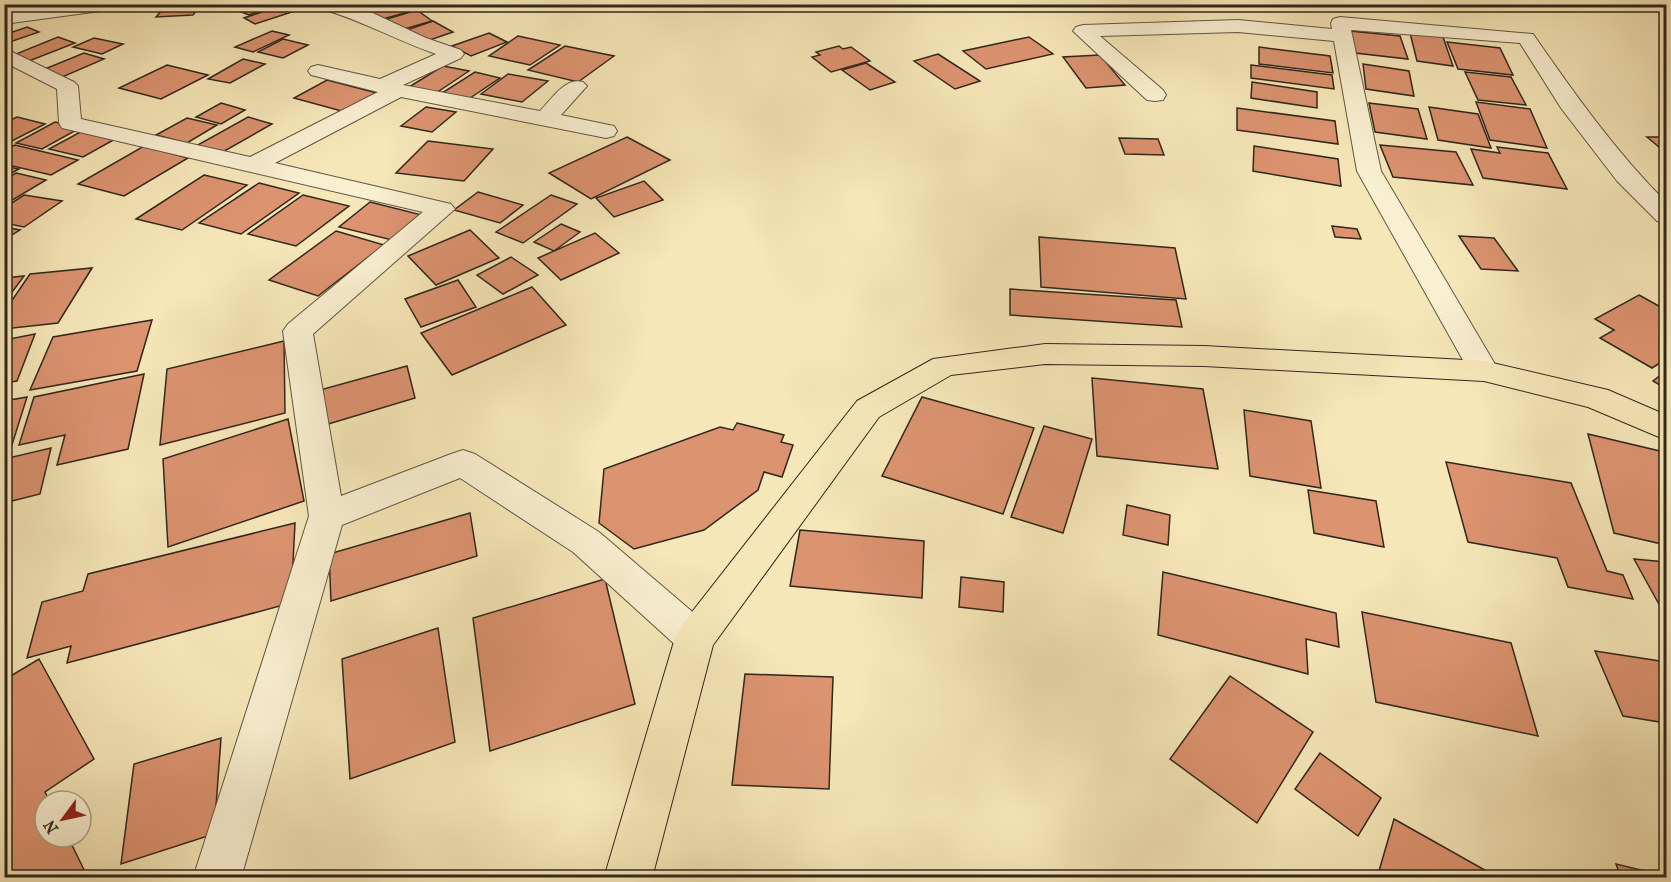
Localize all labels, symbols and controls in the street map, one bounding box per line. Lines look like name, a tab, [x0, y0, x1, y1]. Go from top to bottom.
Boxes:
north arrow	[33, 789, 93, 849]
text: N	[39, 816, 62, 837]

